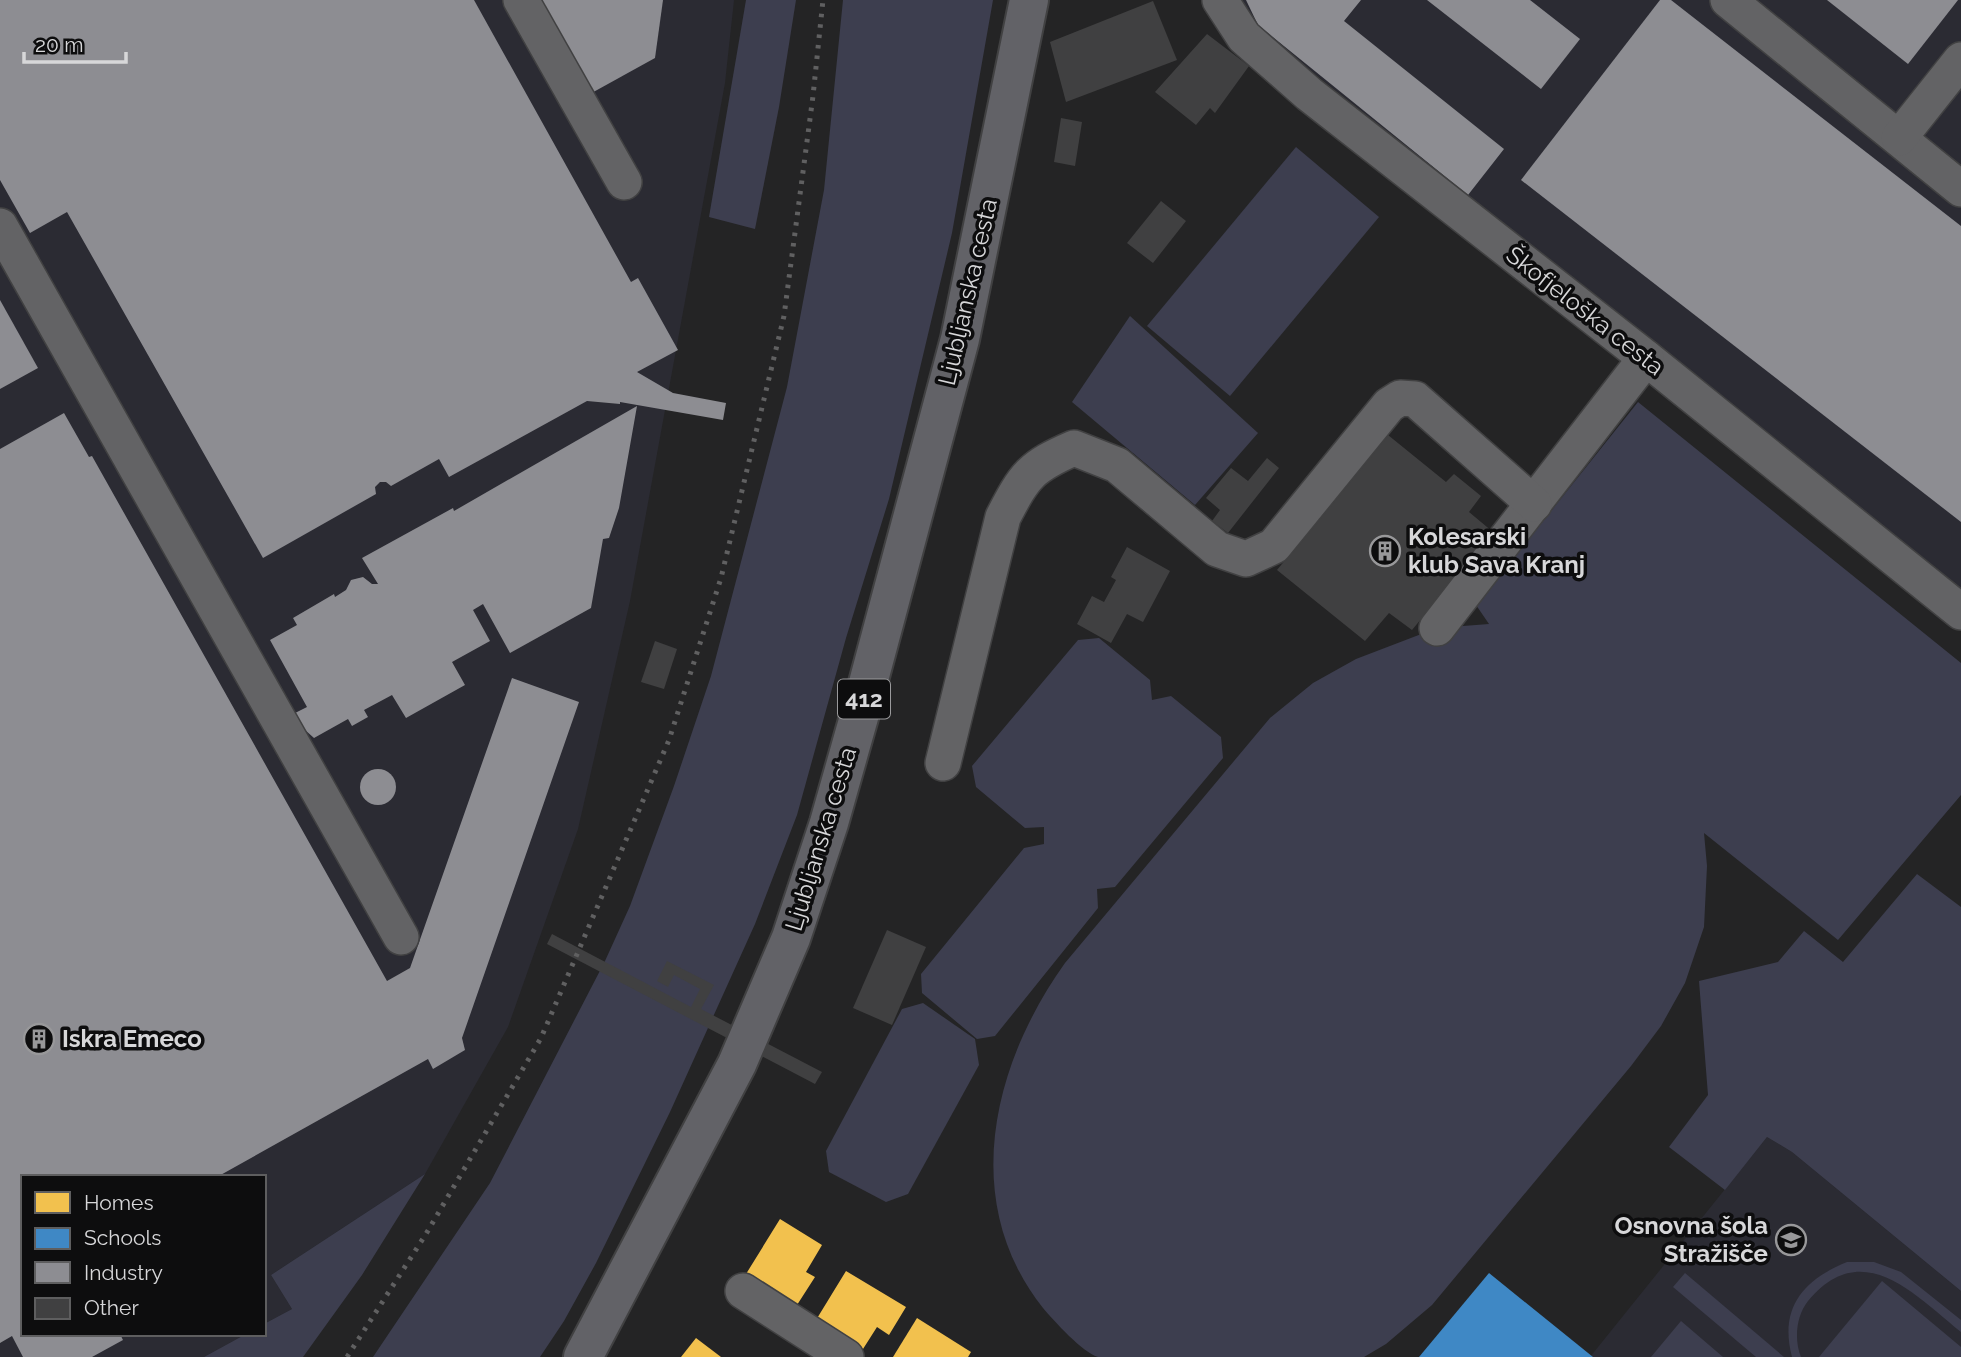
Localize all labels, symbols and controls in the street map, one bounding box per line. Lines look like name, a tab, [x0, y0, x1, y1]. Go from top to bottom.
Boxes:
scale bar	[24, 21, 126, 65]
text: 20 m	[35, 32, 83, 57]
street label: Ljubljanska cesta	[932, 196, 1003, 388]
street label: Škofjeloška cesta	[1501, 239, 1671, 381]
place label: Kolesarski klub Sava Kranj	[1408, 522, 1585, 579]
building icon: Kolesarski klub Sava Kranj	[1368, 534, 1402, 568]
road number: 412	[838, 680, 890, 719]
street label: Ljubljanska cesta	[779, 743, 862, 934]
building icon: Iskra Emeco	[22, 1022, 56, 1056]
place label: Iskra Emeco	[62, 1024, 202, 1053]
legend	[21, 1175, 266, 1336]
text: Homes	[84, 1190, 154, 1215]
place label: Osnovna šola Stražišče	[1614, 1211, 1768, 1268]
school or university icon: Osnovna šola Stražišče	[1774, 1223, 1808, 1257]
text: Schools	[84, 1225, 161, 1250]
text: Industry	[84, 1260, 163, 1285]
text: Other	[84, 1295, 139, 1320]

